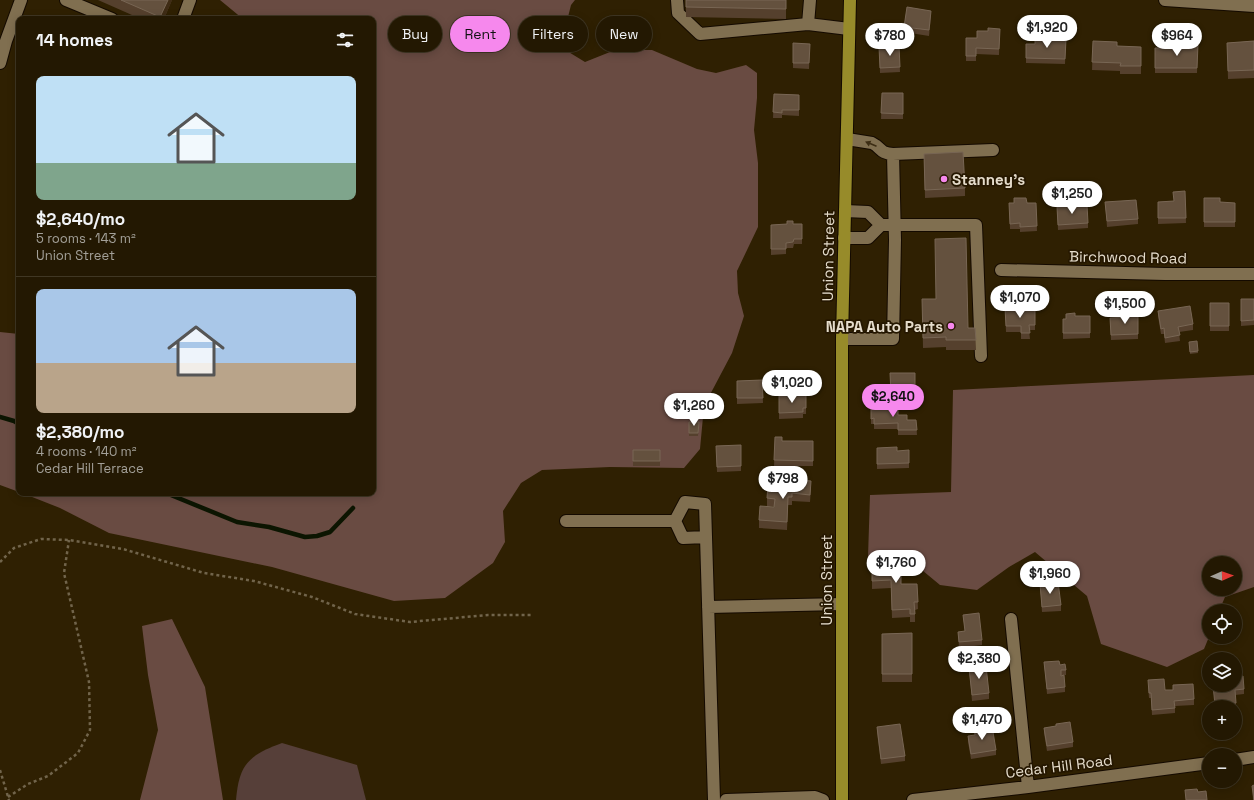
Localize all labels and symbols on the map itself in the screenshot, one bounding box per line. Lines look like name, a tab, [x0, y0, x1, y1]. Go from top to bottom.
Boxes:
pin: $1,920	[1014, 15, 1080, 49]
pin: $780	[866, 23, 914, 57]
pin: $964	[1153, 23, 1201, 57]
one-way arrow	[866, 141, 877, 147]
place label: Stanney's	[952, 170, 1025, 189]
marker: Stanney's	[939, 174, 949, 184]
pin: $1,250	[1039, 181, 1105, 215]
street label: Union Street	[818, 210, 838, 302]
street label: Birchwood Road	[1069, 246, 1187, 268]
pin: $1,070	[987, 285, 1053, 319]
pin: $1,500	[1092, 291, 1158, 325]
place label: NAPA Auto Parts	[826, 317, 943, 336]
marker: NAPA Auto Parts	[946, 321, 956, 331]
pin: $1,020	[759, 370, 825, 404]
pin: $2,640	[860, 384, 926, 418]
pin: $1,260	[661, 393, 727, 427]
pin: $798	[759, 466, 807, 500]
street label: Union Street	[817, 534, 836, 626]
pin: $1,760	[863, 550, 929, 584]
north arrow	[1202, 556, 1242, 596]
pin: $1,960	[1017, 561, 1083, 595]
pin: $2,380	[946, 646, 1012, 680]
pin: $1,470	[949, 707, 1015, 741]
street label: Cedar Hill Road	[1004, 750, 1114, 782]

